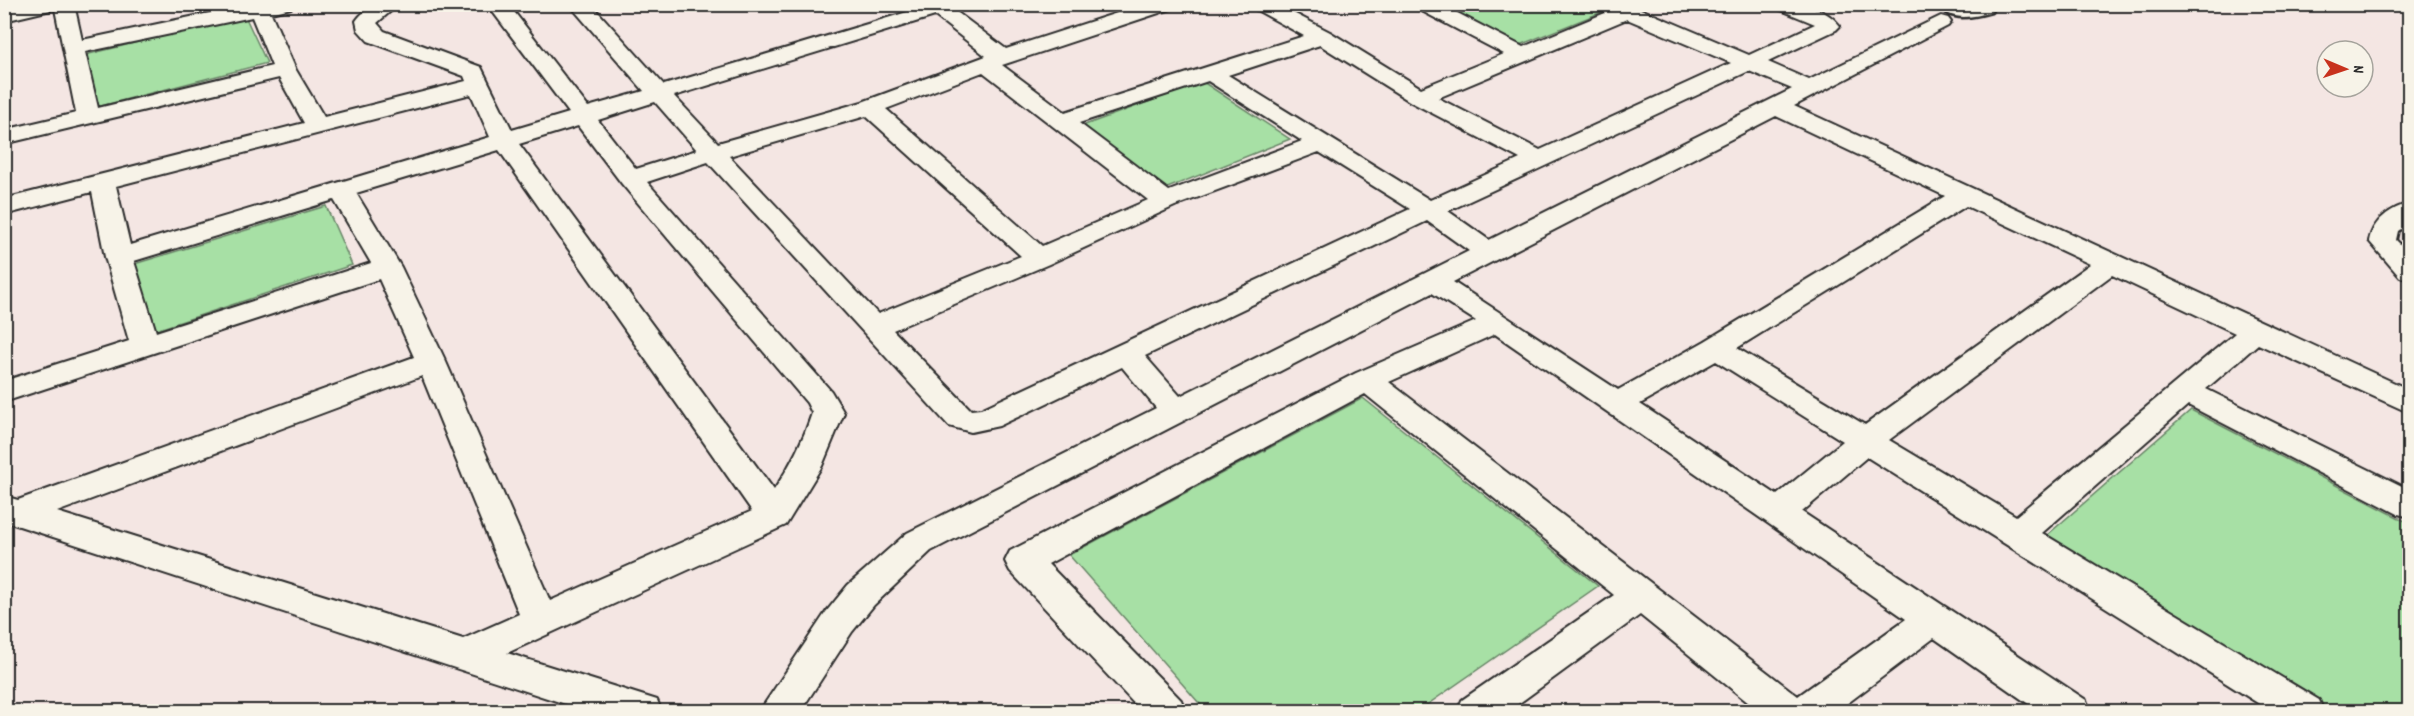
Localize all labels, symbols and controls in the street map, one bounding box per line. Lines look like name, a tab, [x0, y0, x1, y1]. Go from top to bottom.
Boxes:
north arrow	[2315, 39, 2375, 99]
text: N	[2346, 65, 2369, 74]

